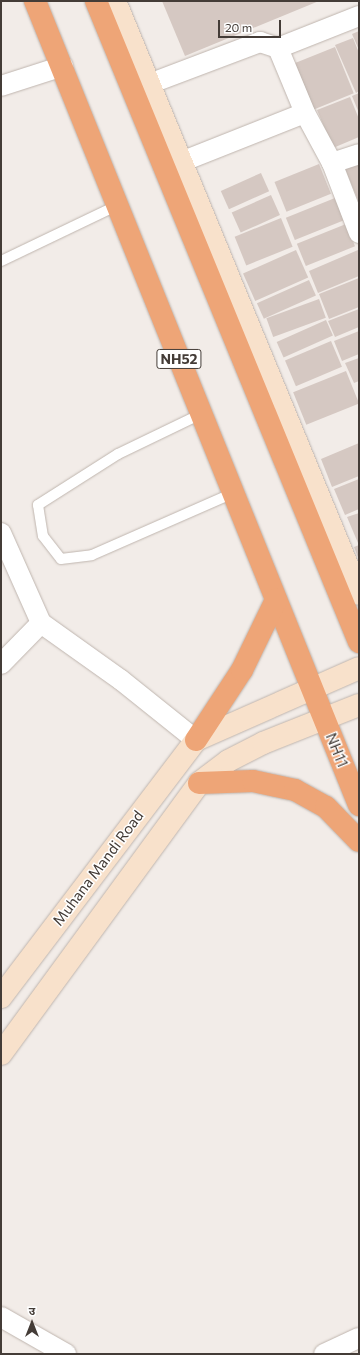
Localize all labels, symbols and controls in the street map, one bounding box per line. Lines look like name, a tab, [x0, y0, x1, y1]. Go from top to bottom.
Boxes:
scale bar	[220, 12, 283, 38]
text: 20 m	[225, 20, 252, 34]
road number: NH52	[156, 347, 202, 371]
street label: NH11	[322, 730, 352, 770]
street label: Muhana Mandi Road	[49, 807, 147, 929]
north arrow	[12, 1303, 52, 1343]
text: उ	[29, 1304, 35, 1317]

